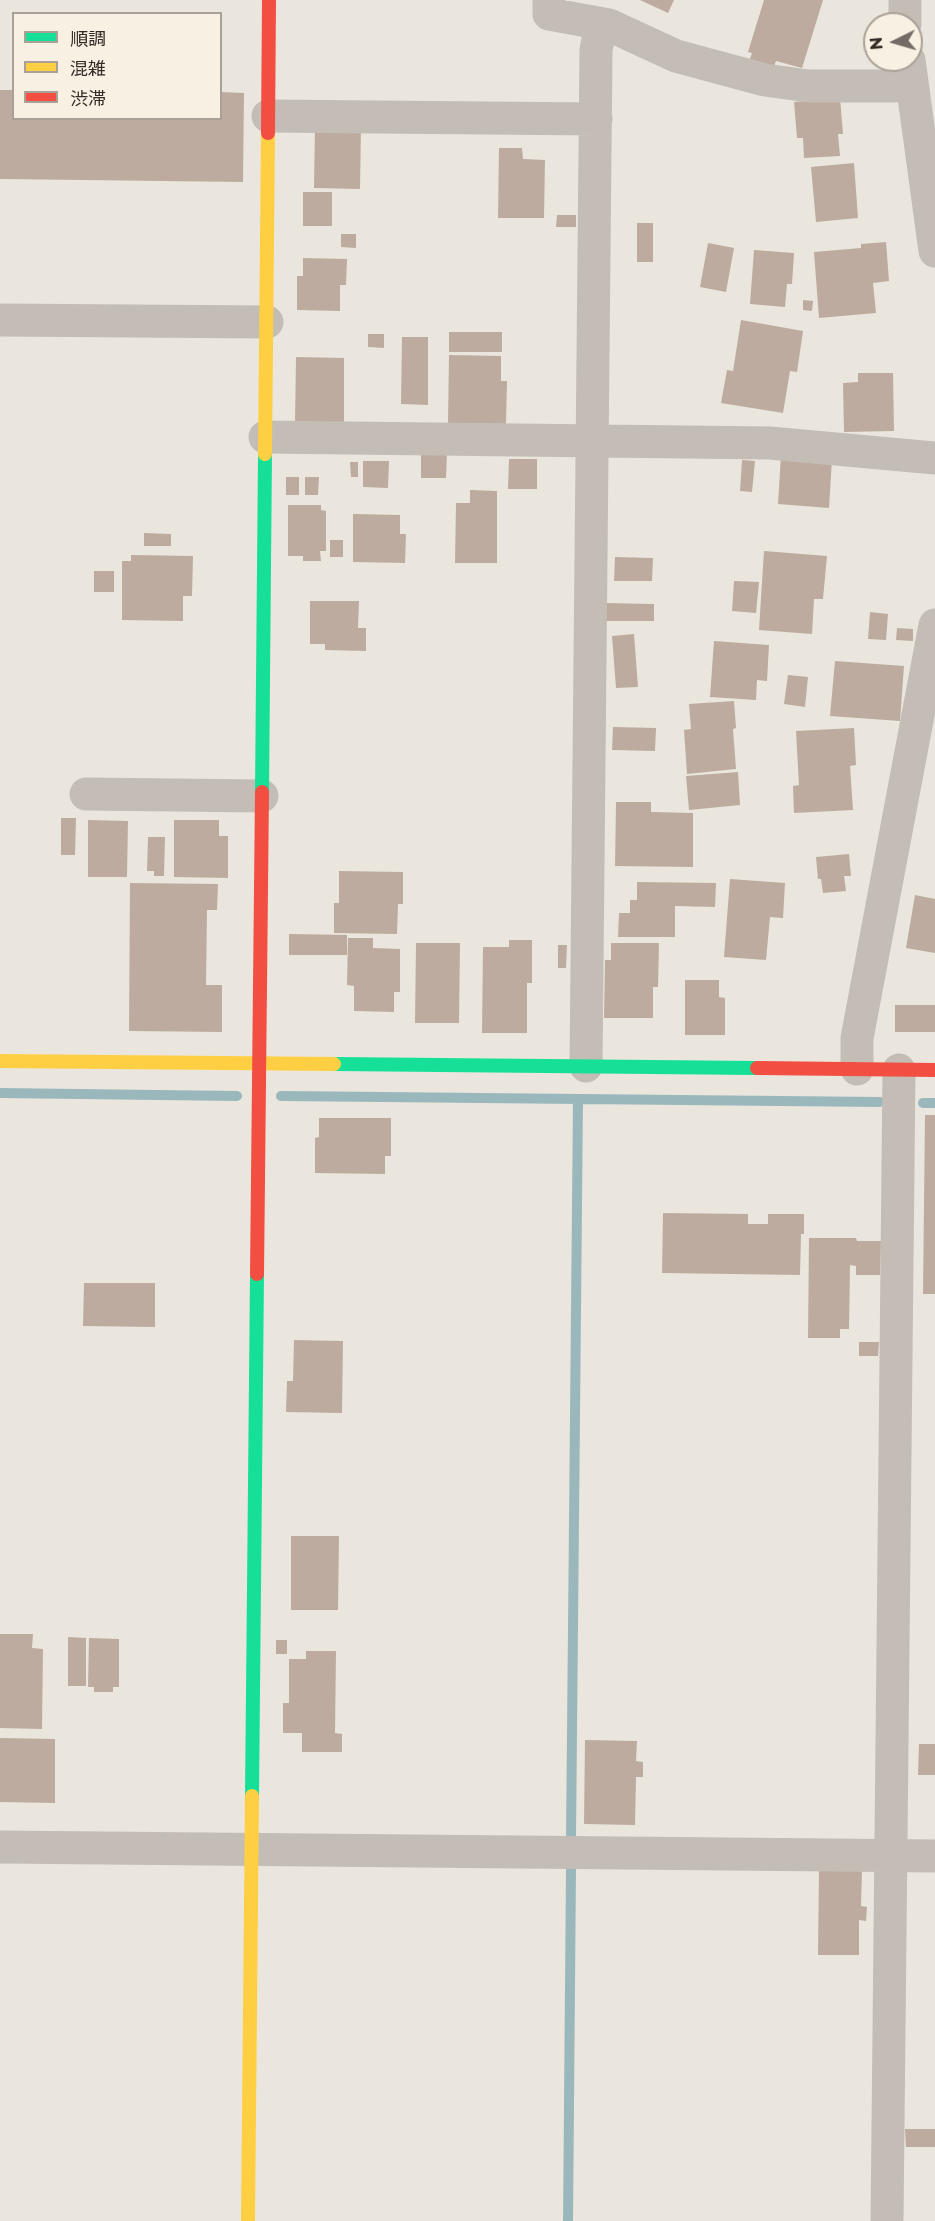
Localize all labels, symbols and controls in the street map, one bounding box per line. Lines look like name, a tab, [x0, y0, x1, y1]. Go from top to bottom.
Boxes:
legend	[12, 12, 222, 120]
north arrow	[863, 12, 923, 72]
text: 順調	[70, 28, 106, 50]
text: N	[867, 36, 887, 51]
text: 混雑	[70, 58, 106, 80]
text: 渋滞	[70, 88, 106, 110]

